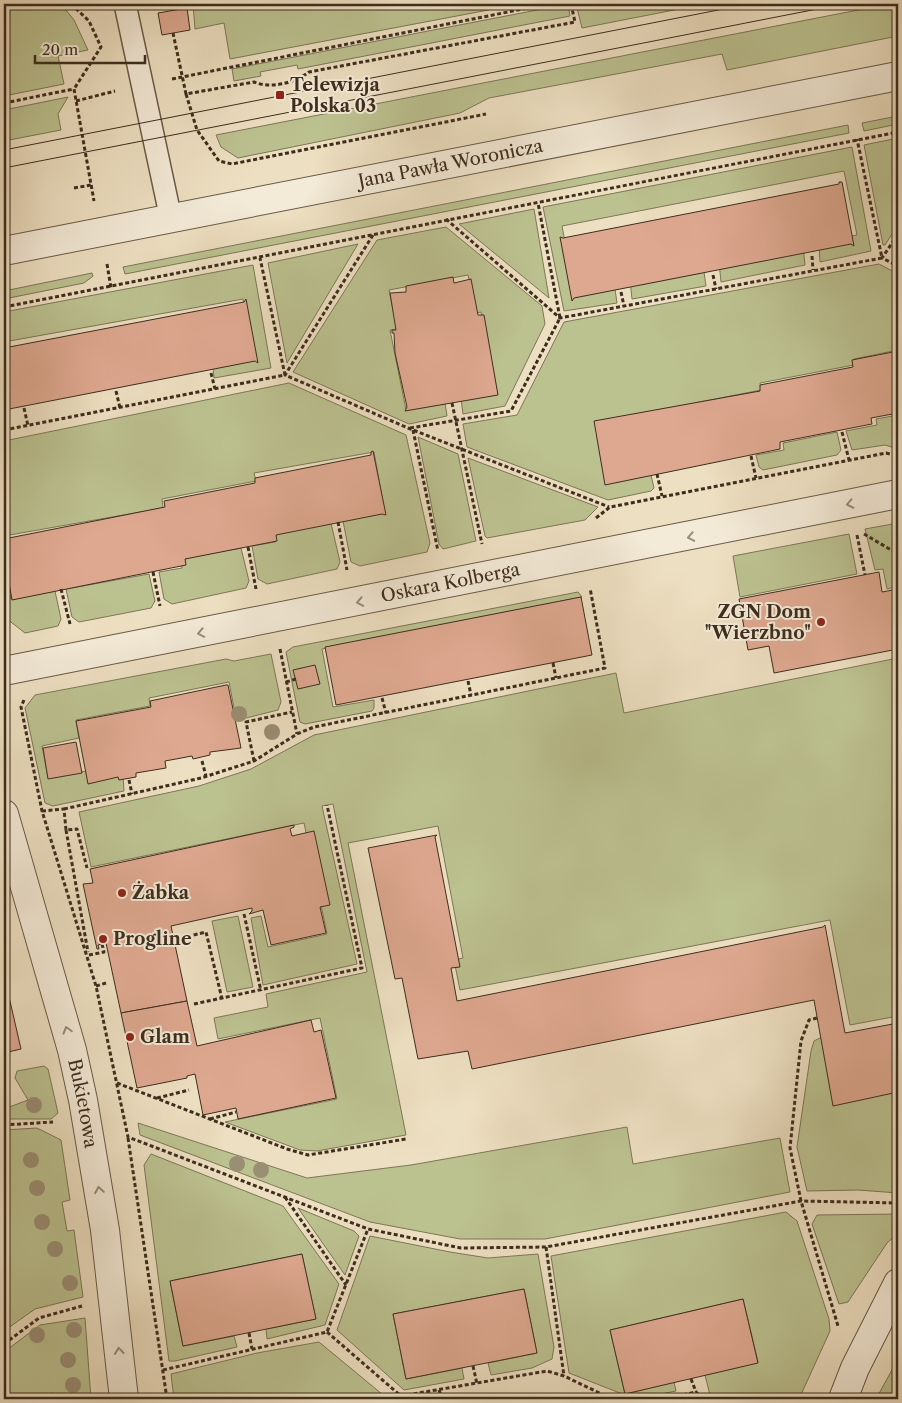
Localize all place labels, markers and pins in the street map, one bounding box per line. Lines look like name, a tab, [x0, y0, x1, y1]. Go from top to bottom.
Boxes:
place label: Telewizja Polska 03	[290, 74, 380, 117]
marker: Telewizja Polska 03	[274, 89, 286, 101]
place label: ZGN Dom "Wierzbno"	[705, 601, 811, 644]
marker: ZGN Dom "Wierzbno"	[815, 616, 827, 628]
place label: Żabka	[132, 881, 190, 904]
marker: Żabka	[116, 887, 128, 899]
place label: Progline	[113, 928, 192, 950]
marker: Progline	[97, 933, 109, 945]
place label: Glam	[140, 1026, 190, 1048]
marker: Glam	[124, 1031, 136, 1043]

